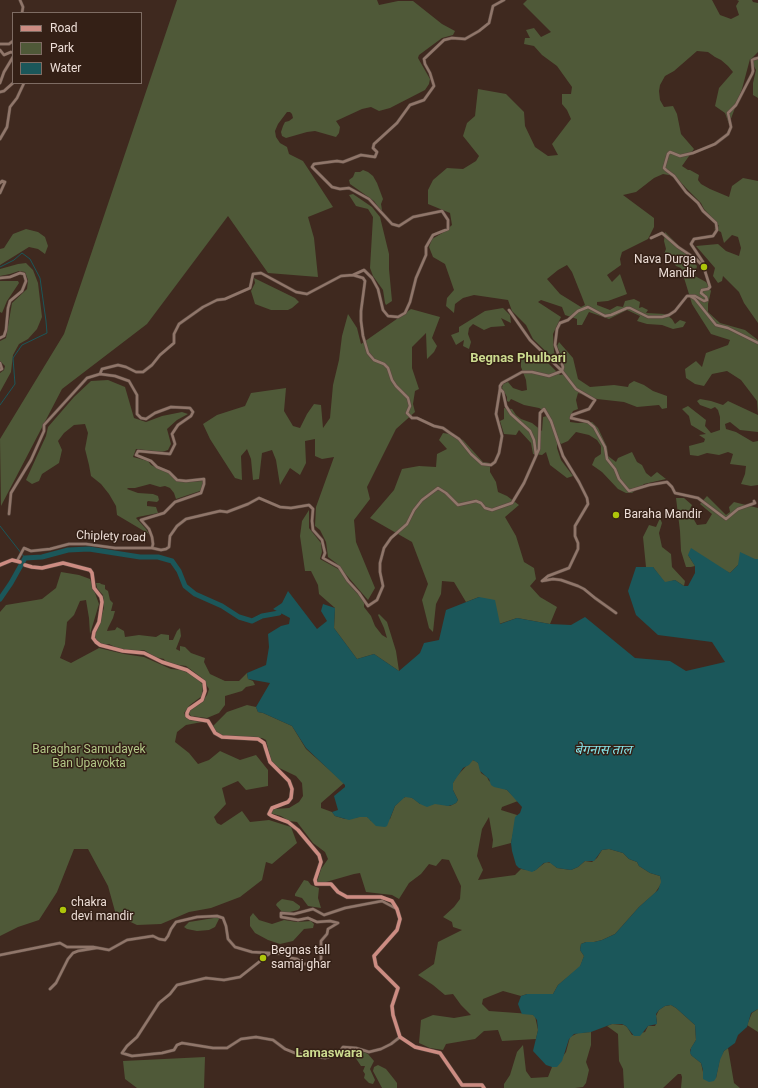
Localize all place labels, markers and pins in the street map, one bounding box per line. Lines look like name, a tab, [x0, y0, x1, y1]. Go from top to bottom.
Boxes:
place label: Nava Durga Mandir	[634, 253, 696, 281]
marker: Nava Durga Mandir	[699, 262, 709, 272]
place label: Baraha Mandir	[624, 508, 702, 522]
marker: Baraha Mandir	[611, 510, 621, 520]
place label: chakra devi mandir	[71, 896, 133, 924]
marker: chakra devi mandir	[58, 905, 68, 915]
place label: Begnas tall samaj ghar	[271, 944, 331, 972]
marker: Begnas tall samaj ghar	[258, 953, 268, 963]

